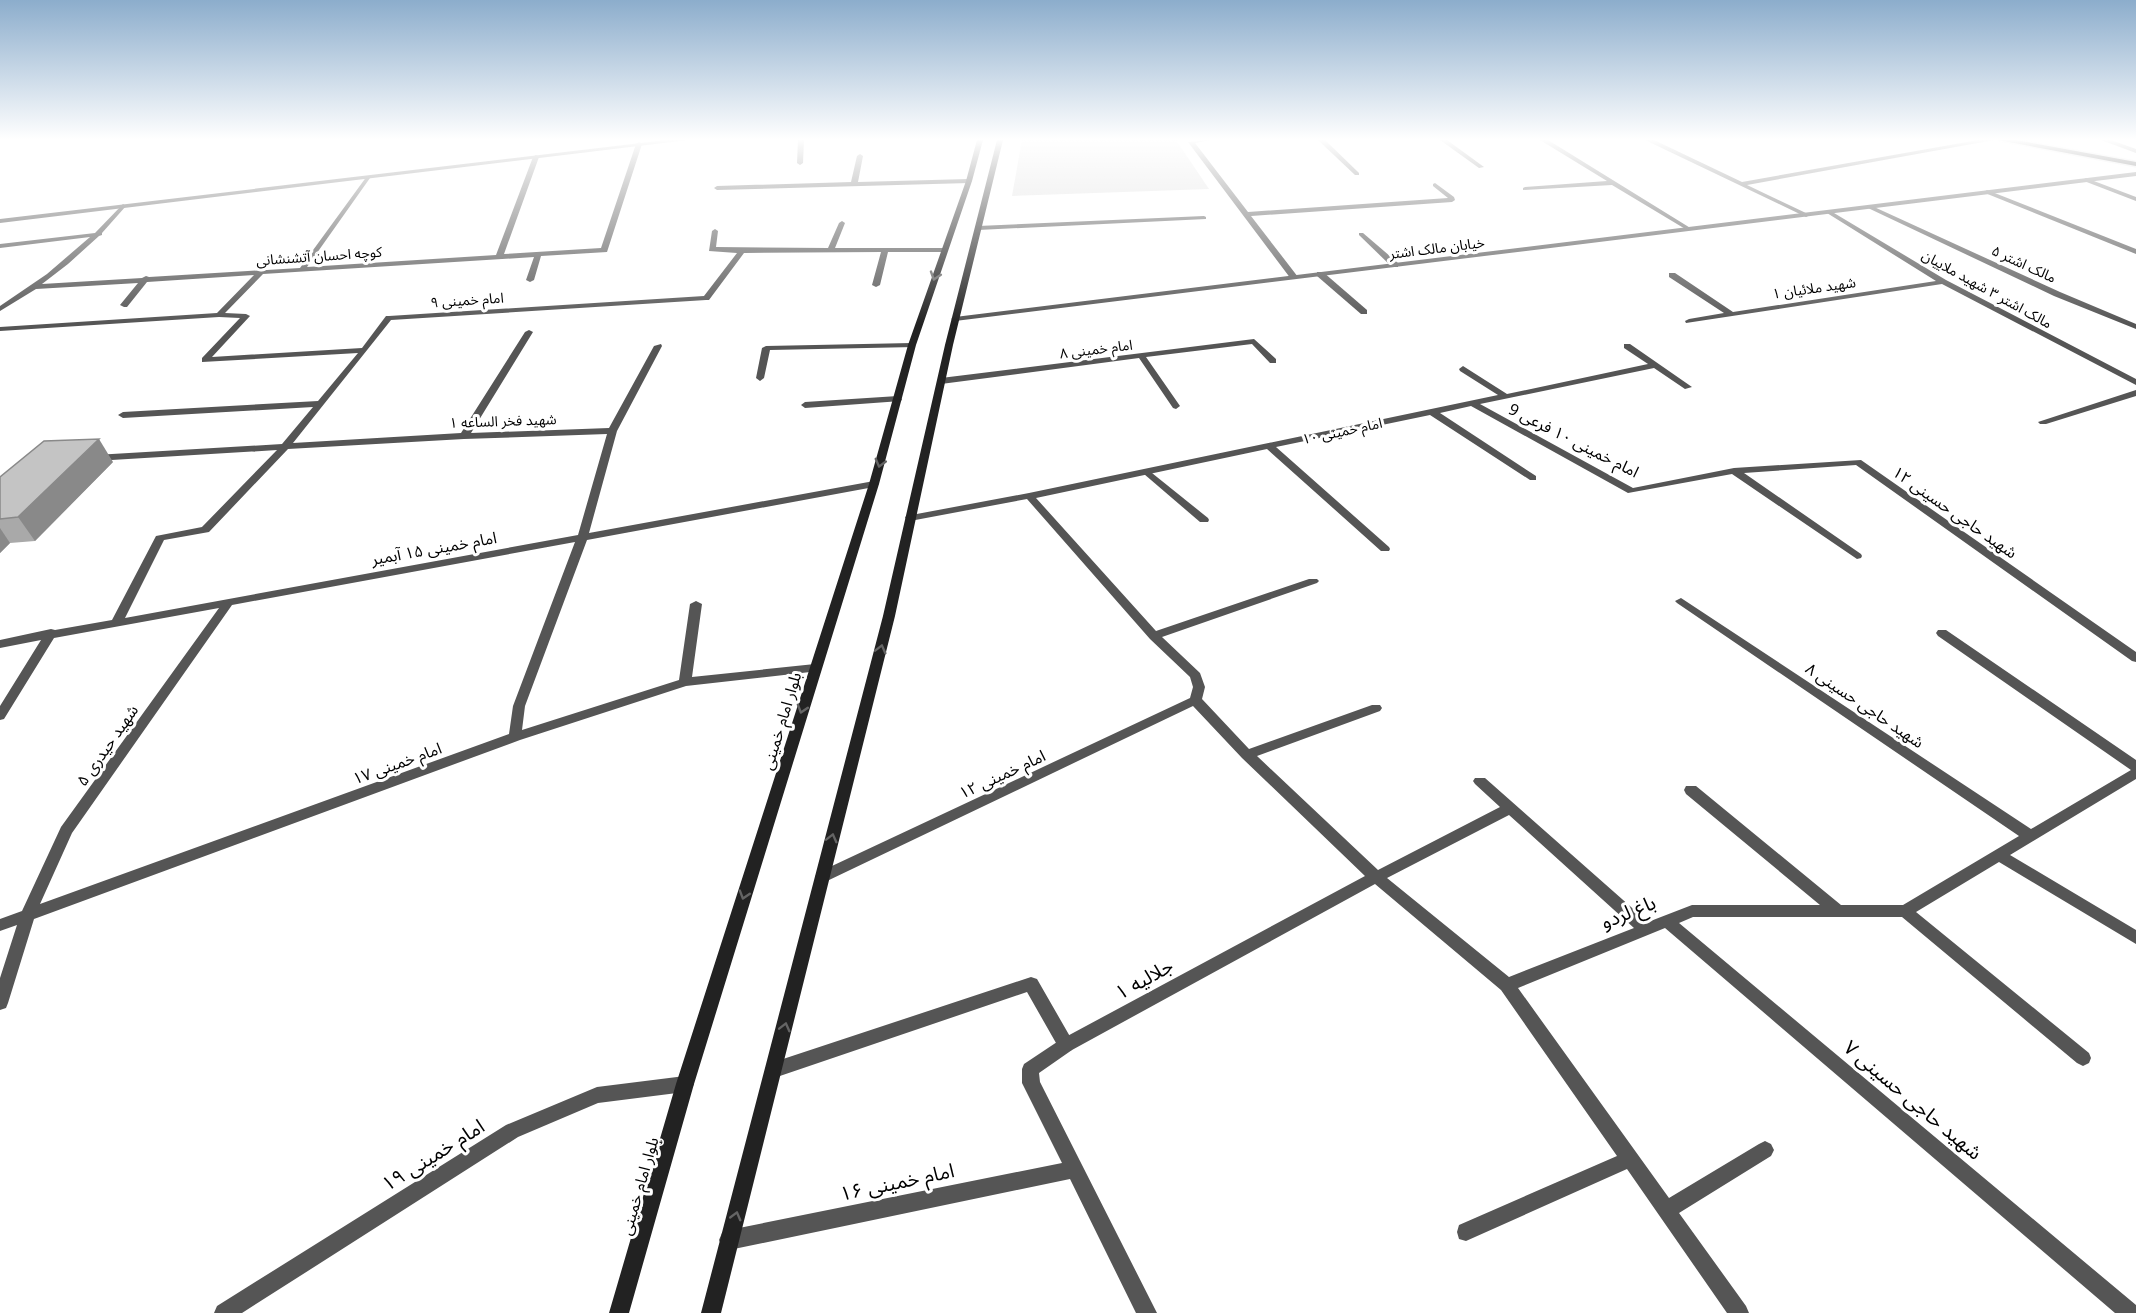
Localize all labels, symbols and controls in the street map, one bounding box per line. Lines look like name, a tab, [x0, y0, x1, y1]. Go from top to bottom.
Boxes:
street label: خیابان مالک اشتر	[1387, 232, 1486, 263]
street label: مالک اشتر ۵	[1989, 240, 2060, 287]
street label: کوچه احسان آتشنشانی	[255, 242, 383, 270]
street label: مالک اشتر ۳ شهید ملاییان	[1919, 245, 2056, 332]
one-way arrow	[930, 270, 943, 281]
street label: شهید ملائیان ۱	[1771, 272, 1857, 303]
street label: امام خمینی ۹	[430, 287, 504, 314]
street label: امام خمینی ۸	[1058, 335, 1134, 364]
street label: امام خمینی ۱۰ فرعی 9	[1504, 398, 1643, 484]
street label: شهید فخر الساعه ۱	[449, 409, 557, 432]
street label: امام خمینی ۱۰	[1300, 413, 1384, 450]
one-way arrow	[875, 457, 887, 467]
street label: شهید حاجی حسینی ۱۲	[1888, 461, 2022, 563]
street label: امام خمینی ۱۵ آبمیر	[369, 526, 499, 572]
one-way arrow	[873, 644, 886, 654]
street label: شهید حاجی حسینی ۸	[1802, 657, 1928, 753]
street label: بلوار امام خمینی	[756, 669, 808, 773]
street label: شهید حیدری ۵	[71, 700, 143, 790]
one-way arrow	[797, 703, 809, 714]
street label: امام خمینی ۱۷	[349, 737, 445, 791]
street label: امام خمینی ۱۲	[955, 744, 1050, 805]
one-way arrow	[825, 833, 838, 843]
street label: باغ لردو	[1596, 888, 1660, 937]
one-way arrow	[739, 889, 751, 900]
street label: جلالیه ۱	[1110, 952, 1178, 1006]
one-way arrow	[777, 1022, 790, 1032]
street label: شهید حاجی حسینی ۷	[1838, 1034, 1988, 1166]
street label: امام خمینی ۱۹	[376, 1112, 490, 1199]
street label: بلوار امام خمینی	[614, 1134, 665, 1238]
street label: امام خمینی ۱۶	[837, 1156, 957, 1209]
one-way arrow	[728, 1211, 741, 1221]

